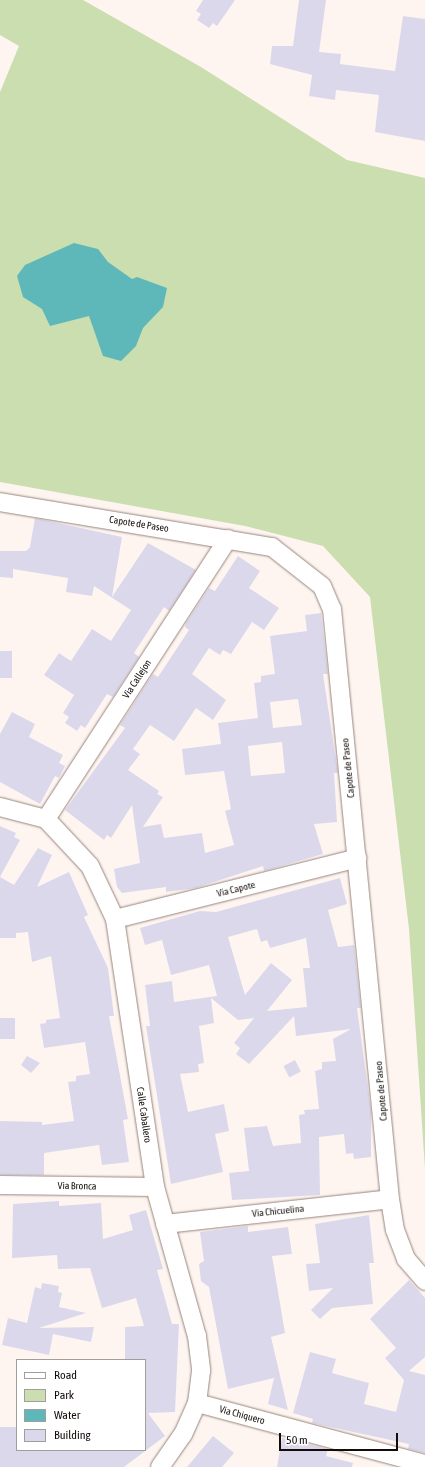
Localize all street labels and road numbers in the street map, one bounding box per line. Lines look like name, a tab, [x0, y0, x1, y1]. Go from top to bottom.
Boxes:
street label: Capote de Paseo	[108, 513, 170, 535]
street label: Via Callejon	[120, 657, 154, 701]
street label: Capote de Paseo	[339, 738, 357, 798]
street label: Via Capote	[216, 878, 256, 900]
street label: Capote de Paseo	[372, 1061, 390, 1121]
street label: Calle Caballero	[134, 1086, 154, 1144]
street label: Via Bronca	[57, 1180, 97, 1192]
street label: Via Chicuelina	[251, 1202, 305, 1220]
street label: Via Chiquero	[218, 1403, 266, 1427]

